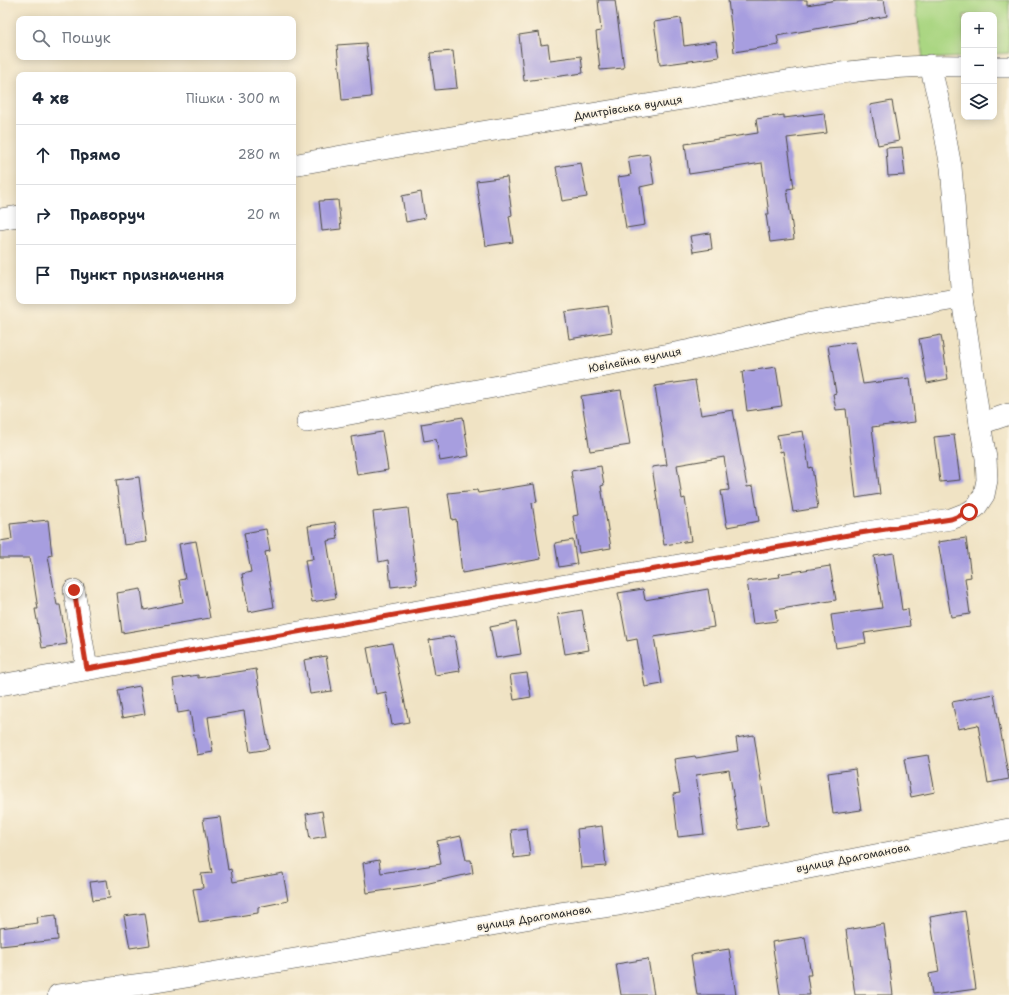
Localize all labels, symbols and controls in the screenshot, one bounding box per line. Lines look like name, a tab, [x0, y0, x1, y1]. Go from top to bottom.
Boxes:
map controls	[961, 12, 997, 120]
button: +	[961, 12, 997, 48]
search box	[16, 16, 296, 60]
icon: search	[30, 27, 52, 49]
text: Пошук	[62, 28, 111, 48]
button: −	[961, 48, 997, 84]
button: layers	[961, 84, 997, 120]
text: 4 хв	[32, 87, 69, 109]
text: Пішки · 300 m	[186, 90, 280, 107]
street label: Дмитрівська вулиця	[573, 92, 683, 124]
icon: ahead	[32, 144, 54, 166]
text: Прямо	[70, 145, 120, 165]
text: 280 m	[238, 146, 280, 163]
icon: right	[32, 204, 54, 226]
text: Праворуч	[70, 205, 145, 225]
text: 20 m	[247, 206, 280, 223]
icon: arrive	[32, 264, 54, 286]
text: Пункт призначення	[70, 265, 225, 285]
street label: Ювілейна вулиця	[588, 344, 682, 376]
route start	[960, 503, 978, 521]
route end	[65, 581, 83, 599]
street label: вулиця Драгоманова	[795, 840, 911, 876]
street label: вулиця Драгоманова	[476, 902, 592, 934]

